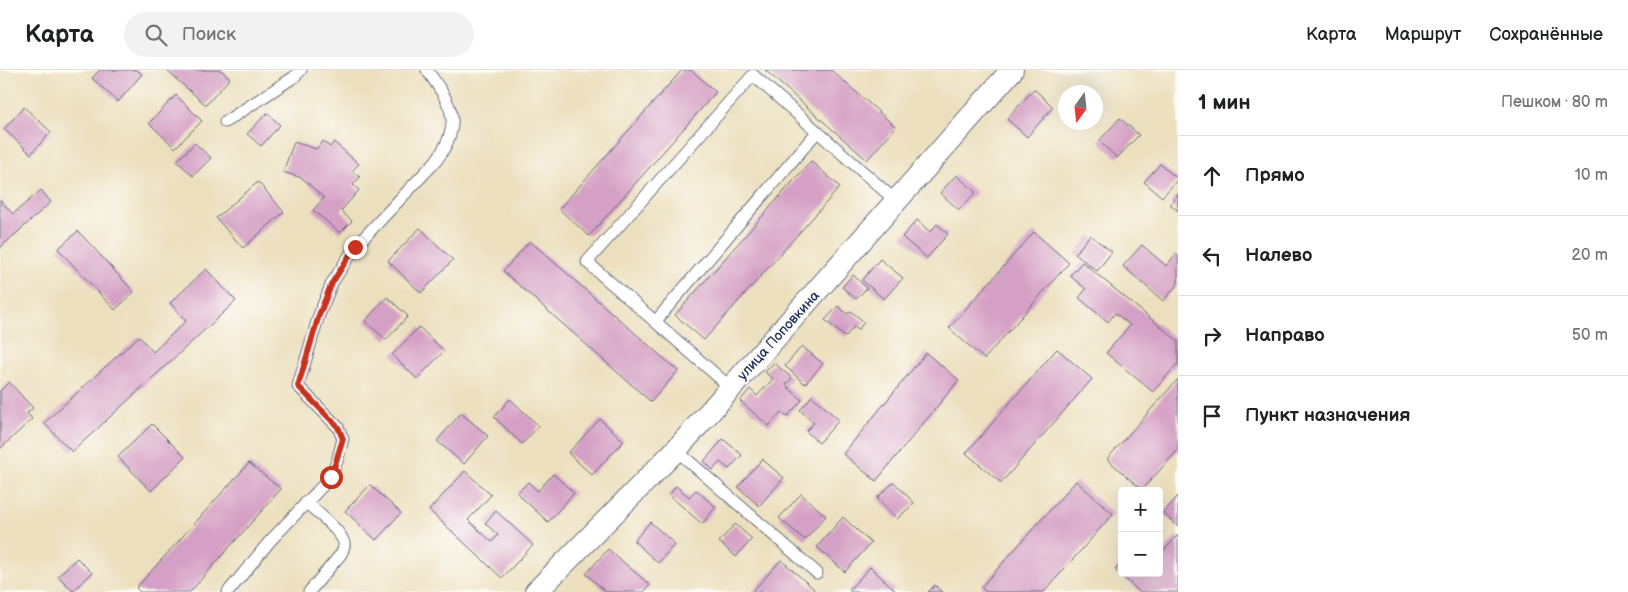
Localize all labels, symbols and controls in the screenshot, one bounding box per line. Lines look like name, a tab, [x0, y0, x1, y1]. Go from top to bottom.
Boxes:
search box	[124, 12, 474, 57]
text: Карта	[25, 20, 94, 49]
icon: search	[142, 21, 170, 49]
text: Поиск	[182, 23, 236, 46]
text: Карта	[1306, 24, 1357, 45]
text: Маршрут	[1385, 24, 1461, 45]
text: Сохранённые	[1489, 24, 1603, 45]
north arrow	[1058, 85, 1103, 130]
text: 1 мин	[1198, 90, 1250, 115]
text: Пешком · 80 m	[1501, 93, 1608, 112]
icon: ahead	[1198, 162, 1226, 190]
text: Прямо	[1245, 164, 1305, 187]
text: 10 m	[1575, 166, 1608, 185]
route end	[344, 236, 367, 259]
icon: left	[1198, 242, 1226, 270]
text: Налево	[1245, 244, 1312, 267]
text: 20 m	[1572, 246, 1608, 265]
street label: улица Поповкина	[734, 287, 823, 384]
icon: right	[1198, 322, 1226, 350]
text: Направо	[1245, 324, 1325, 347]
text: 50 m	[1572, 326, 1608, 345]
icon: arrive	[1198, 402, 1226, 430]
text: Пункт назначения	[1245, 404, 1410, 427]
route start	[320, 466, 343, 489]
map controls	[1118, 487, 1163, 577]
button: +	[1118, 487, 1163, 532]
button: −	[1118, 532, 1163, 577]

